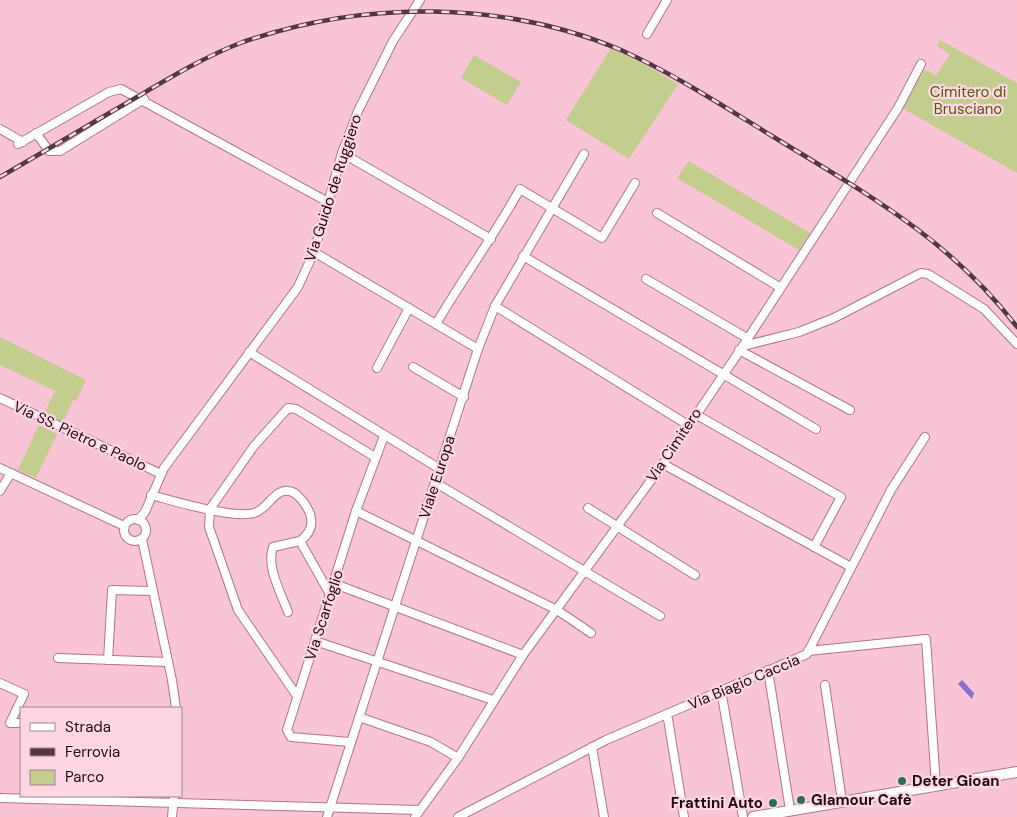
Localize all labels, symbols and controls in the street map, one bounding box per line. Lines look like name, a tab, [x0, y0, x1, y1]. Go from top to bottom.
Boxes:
park label: Cimitero di Brusciano	[930, 82, 1006, 119]
street label: Via Guido de Ruggiero	[300, 112, 366, 264]
street label: Via SS. Pietro e Paolo	[10, 396, 150, 476]
street label: Via Cimitero	[642, 404, 706, 486]
street label: Viale Europa	[414, 433, 460, 521]
street label: Via Scarfoglio	[300, 567, 348, 663]
street label: Via Biagio Caccia	[685, 649, 803, 715]
legend	[20, 707, 182, 797]
text: Strada	[65, 717, 111, 737]
text: Ferrovia	[65, 742, 120, 762]
text: Parco	[65, 767, 104, 787]
place label: Deter Gioan	[912, 771, 1000, 791]
marker: Deter Gioan	[896, 775, 908, 787]
place label: Glamour Cafè	[811, 790, 912, 810]
place label: Frattini Auto	[671, 793, 763, 813]
marker: Glamour Cafè	[795, 794, 807, 806]
marker: Frattini Auto	[767, 797, 779, 809]

